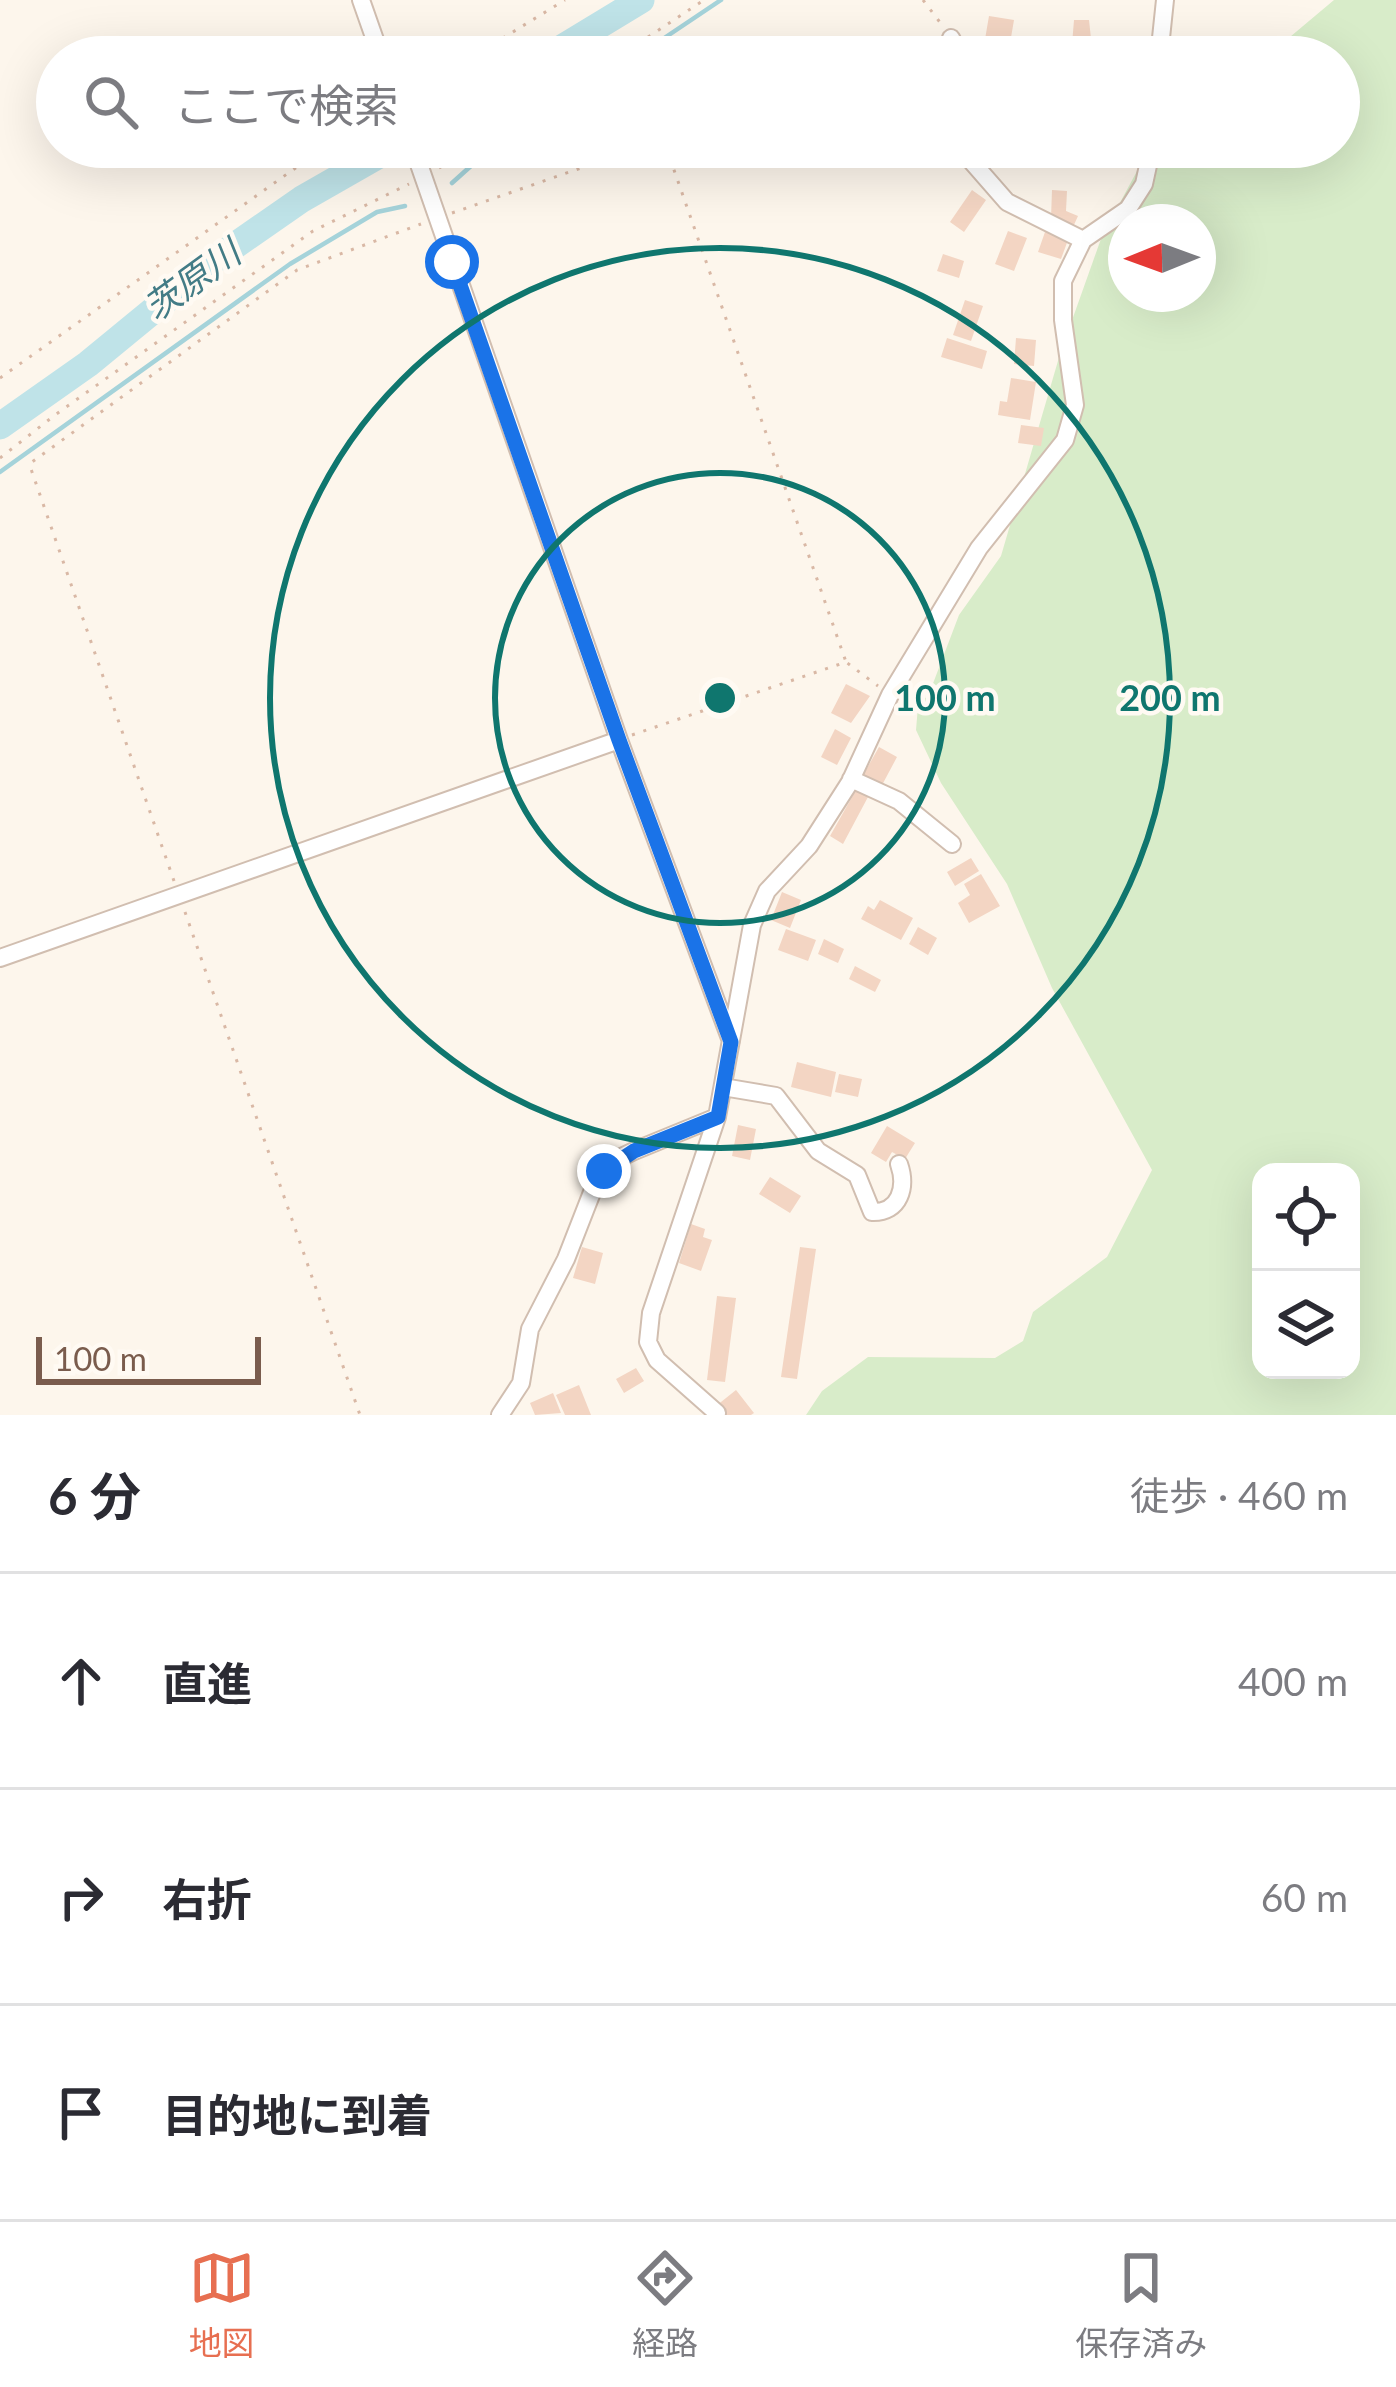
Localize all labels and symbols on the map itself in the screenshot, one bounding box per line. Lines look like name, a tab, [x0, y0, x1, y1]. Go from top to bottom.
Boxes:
north arrow	[1108, 204, 1216, 312]
water label: 茨原川	[135, 227, 251, 329]
route start	[425, 235, 479, 289]
text: 100 m	[894, 675, 996, 719]
text: 200 m	[1119, 675, 1221, 719]
centre of rings	[699, 677, 741, 719]
route end	[577, 1144, 631, 1198]
scale bar	[36, 1331, 261, 1384]

